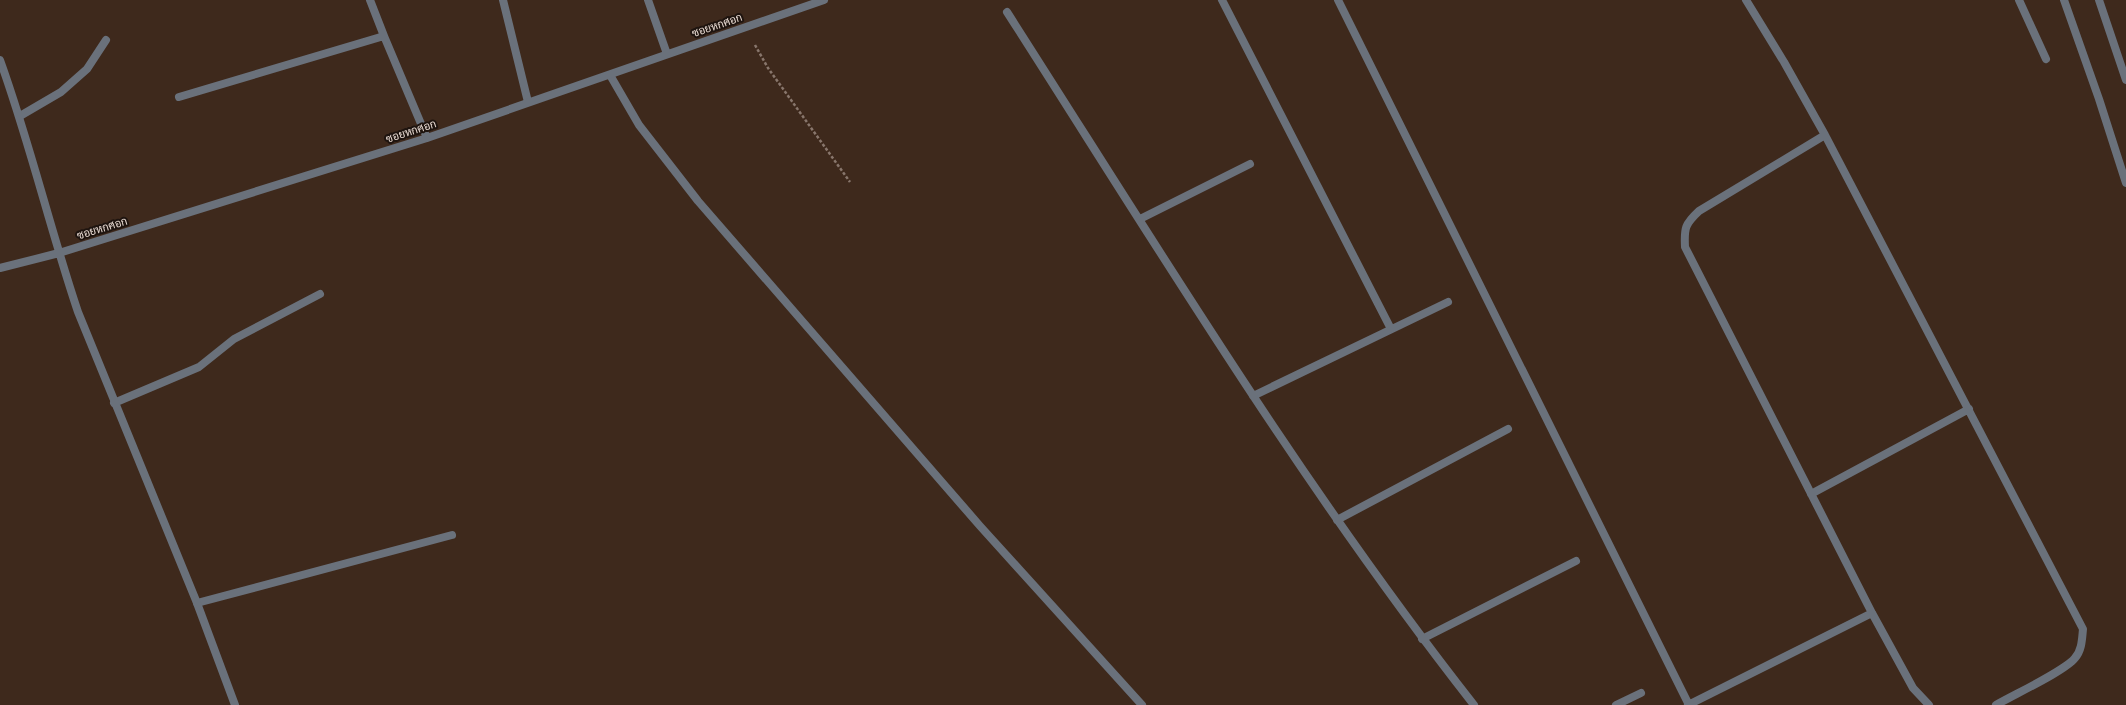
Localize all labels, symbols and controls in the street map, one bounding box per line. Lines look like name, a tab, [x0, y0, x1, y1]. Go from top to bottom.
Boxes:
street label: ซอยหกศอก	[690, 10, 744, 40]
street label: ซอยหกศอก	[384, 116, 438, 146]
street label: ซอยหกศอก	[75, 214, 129, 242]

